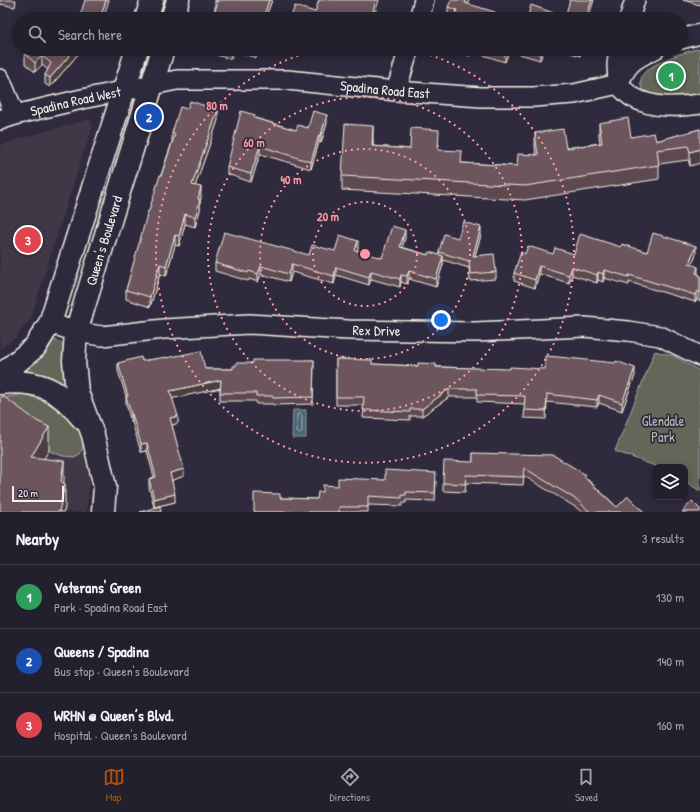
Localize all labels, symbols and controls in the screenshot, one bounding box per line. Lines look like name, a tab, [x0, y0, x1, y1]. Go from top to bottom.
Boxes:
search box	[12, 12, 688, 56]
icon: search	[26, 23, 48, 45]
text: Search here	[58, 24, 122, 45]
pin: 1	[658, 61, 684, 91]
street label: Spadina Road East	[339, 75, 431, 102]
street label: Spadina Road West	[28, 81, 123, 120]
text: 80 m	[206, 97, 228, 114]
pin: 2	[136, 102, 162, 132]
text: 60 m	[243, 134, 265, 151]
text: 40 m	[281, 171, 301, 188]
street label: Queen's Boulevard	[81, 193, 126, 288]
text: 20 m	[317, 208, 339, 225]
pin: 3	[15, 225, 41, 255]
centre of rings	[358, 247, 372, 261]
your location	[431, 310, 451, 330]
street label: Rex Drive	[352, 320, 401, 340]
park label: Glendale Park	[642, 411, 685, 446]
map controls	[652, 464, 688, 500]
button: layers	[652, 464, 688, 500]
scale bar	[12, 484, 64, 503]
text: 20 m	[18, 486, 38, 500]
text: Nearby	[16, 527, 59, 550]
text: 3 results	[642, 529, 684, 547]
text: Veterans' Green	[54, 577, 141, 598]
text: 1	[27, 588, 31, 606]
text: 130 m	[656, 588, 684, 606]
text: Park · Spadina Road East	[54, 598, 168, 616]
text: Queens / Spadina	[54, 641, 149, 662]
text: 2	[26, 652, 32, 670]
text: 140 m	[657, 652, 684, 670]
text: Bus stop · Queen's Boulevard	[54, 662, 189, 680]
text: WRHN @ Queen’s Blvd.	[54, 705, 174, 726]
text: 3	[26, 716, 32, 734]
text: 160 m	[656, 716, 684, 734]
text: Hospital · Queen's Boulevard	[54, 726, 187, 744]
tab: Map	[103, 766, 125, 804]
tab: Directions	[330, 766, 370, 804]
tab: Saved	[575, 766, 597, 804]

